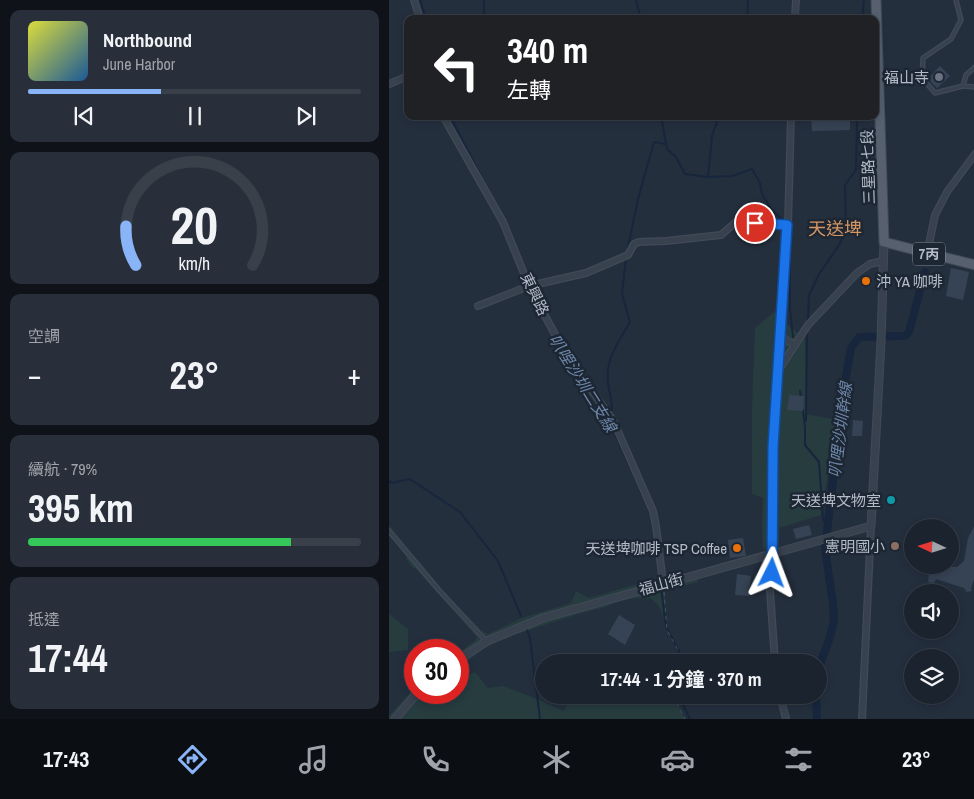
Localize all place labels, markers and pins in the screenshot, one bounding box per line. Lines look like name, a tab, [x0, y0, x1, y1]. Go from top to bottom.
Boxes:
place label: 福山寺	[884, 67, 929, 88]
marker: 福山寺	[933, 71, 945, 83]
pin	[734, 202, 776, 244]
place label: 沖 YA 咖啡	[876, 271, 943, 292]
marker: 沖 YA 咖啡	[860, 275, 872, 287]
place label: 天送埤文物室	[791, 490, 881, 511]
marker: 天送埤文物室	[885, 494, 897, 506]
place label: 憲明國小	[825, 536, 885, 557]
place label: 天送埤咖啡 TSP Coffee	[585, 538, 727, 559]
marker: 憲明國小	[889, 540, 901, 552]
marker: 天送埤咖啡 TSP Coffee	[731, 542, 743, 554]

